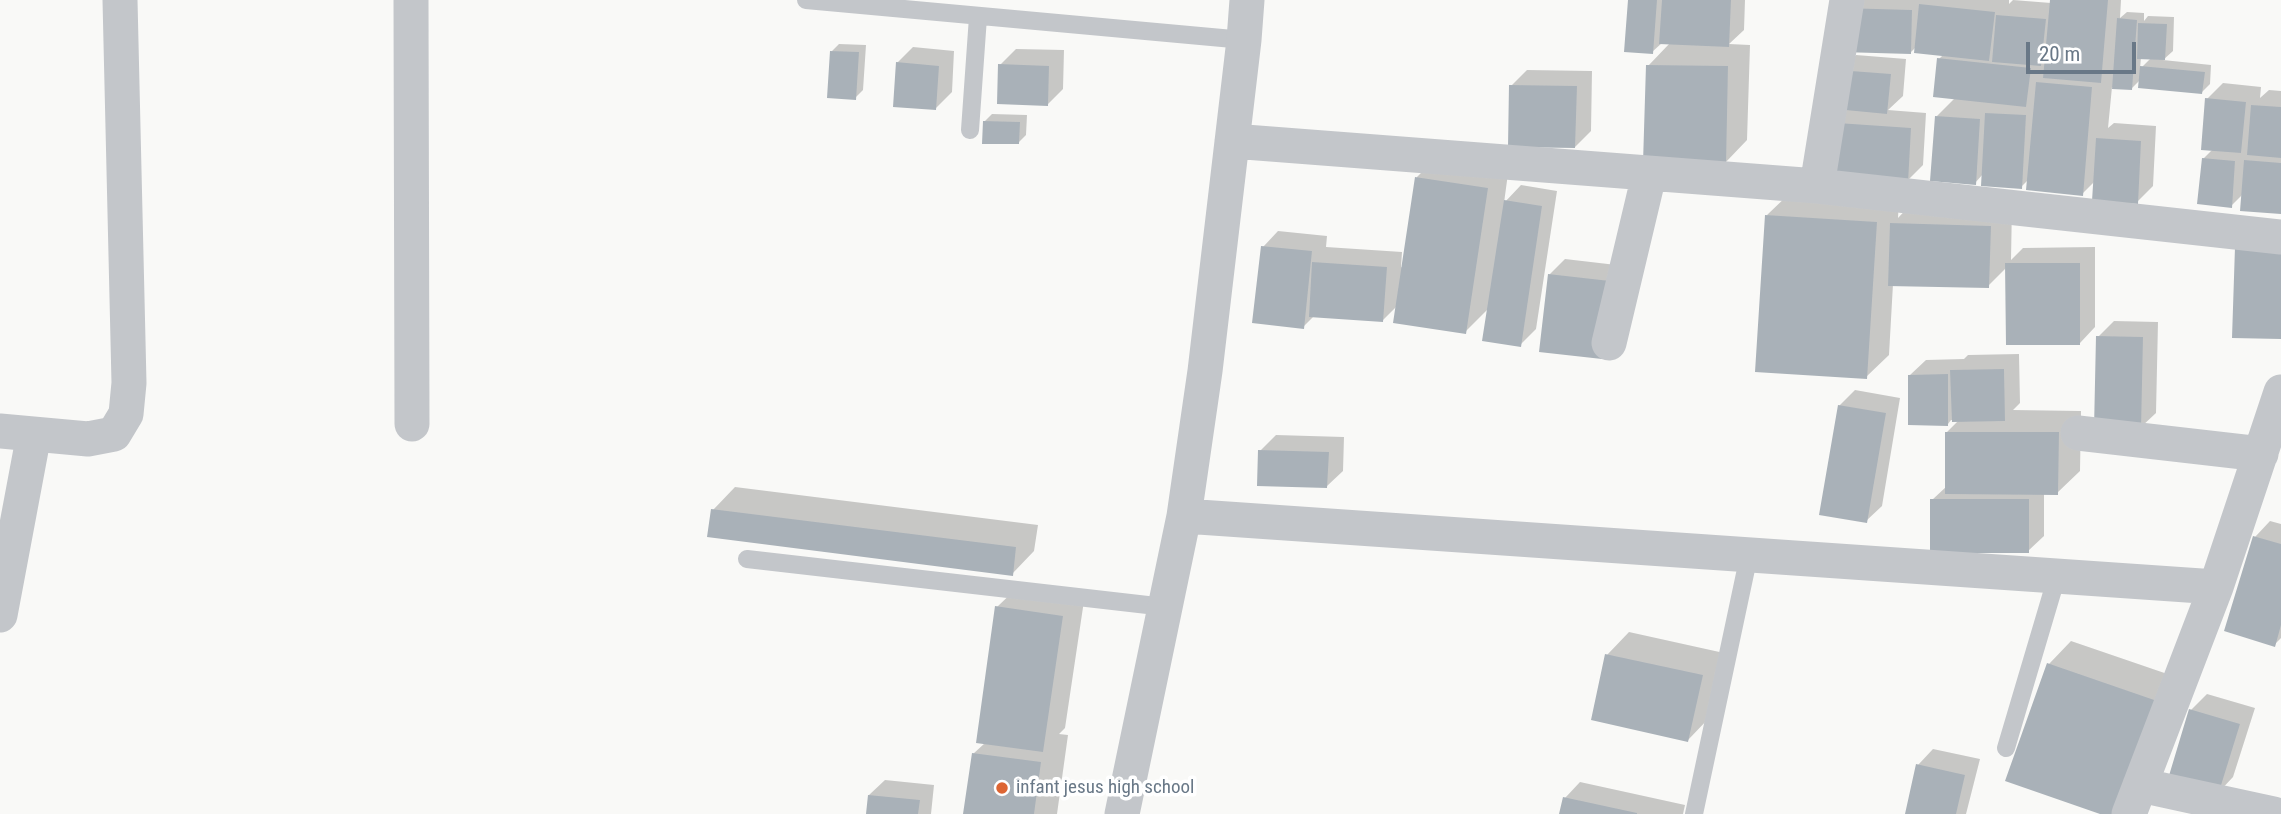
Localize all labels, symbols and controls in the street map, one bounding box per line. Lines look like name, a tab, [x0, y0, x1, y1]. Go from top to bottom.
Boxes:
scale bar	[2029, 28, 2139, 72]
text: 20 m	[2039, 42, 2080, 66]
place label: infant jesus high school	[1016, 777, 1194, 799]
marker: infant jesus high school	[994, 780, 1010, 796]

